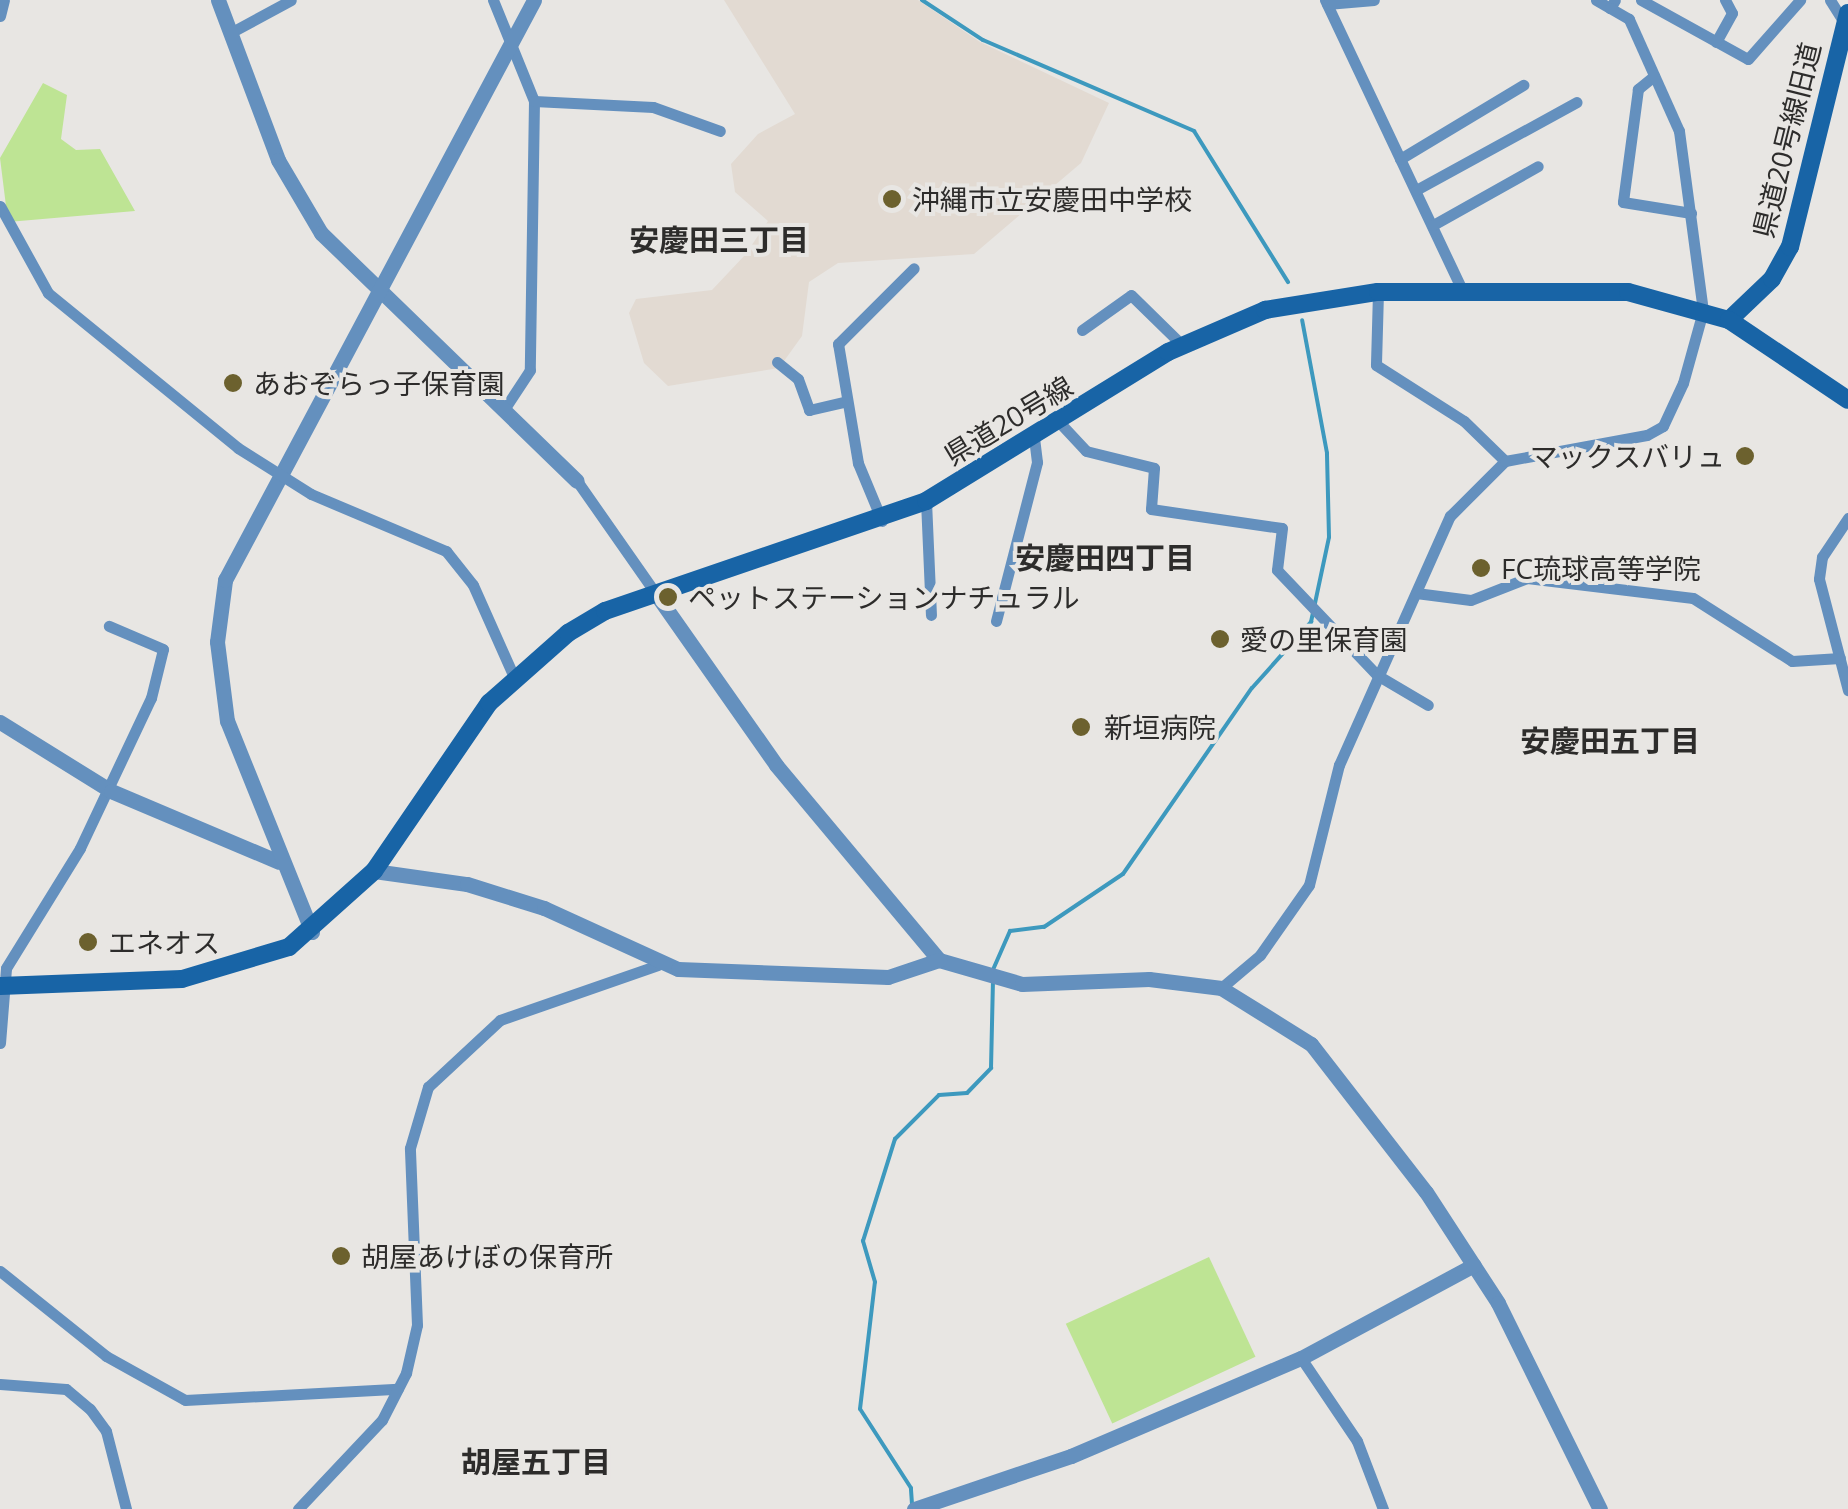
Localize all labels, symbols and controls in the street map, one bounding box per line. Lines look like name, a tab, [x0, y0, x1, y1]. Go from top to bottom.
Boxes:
street label: 県道20号線旧道	[1746, 39, 1826, 241]
place label: 沖縄市立安慶田中学校	[912, 182, 1192, 216]
marker: 沖縄市立安慶田中学校	[881, 188, 903, 210]
district label: 安慶田三丁目	[629, 222, 809, 258]
place label: あおぞらっ子保育園	[253, 366, 505, 400]
street label: 県道20号線	[938, 369, 1078, 471]
marker: あおぞらっ子保育園	[222, 372, 244, 394]
place label: マックスバリュ	[1529, 439, 1725, 473]
marker: マックスバリュ	[1734, 445, 1756, 467]
district label: 安慶田四丁目	[1015, 540, 1195, 576]
place label: FC琉球高等学院	[1501, 551, 1701, 585]
marker: FC琉球高等学院	[1470, 557, 1492, 579]
place label: ペットステーションナチュラル	[688, 580, 1080, 614]
marker: ペットステーションナチュラル	[657, 586, 679, 608]
place label: 愛の里保育園	[1240, 622, 1408, 656]
marker: 愛の里保育園	[1209, 628, 1231, 650]
place label: 新垣病院	[1104, 710, 1216, 744]
marker: 新垣病院	[1068, 714, 1094, 740]
district label: 安慶田五丁目	[1520, 723, 1700, 759]
place label: エネオス	[108, 925, 220, 959]
marker: エネオス	[77, 931, 99, 953]
place label: 胡屋あけぼの保育所	[361, 1239, 613, 1273]
marker: 胡屋あけぼの保育所	[330, 1245, 352, 1267]
district label: 胡屋五丁目	[461, 1444, 611, 1480]

